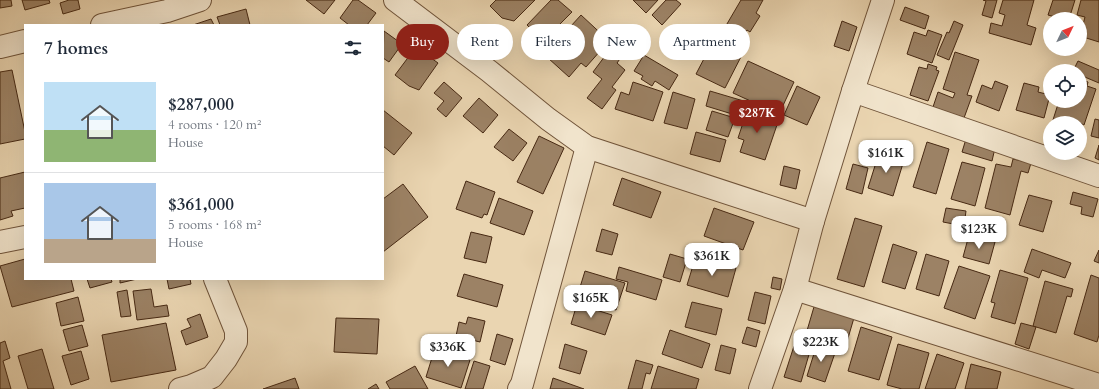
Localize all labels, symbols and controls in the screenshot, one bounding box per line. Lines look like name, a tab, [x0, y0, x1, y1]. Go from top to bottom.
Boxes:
north arrow	[1043, 12, 1087, 56]
map controls	[1043, 12, 1087, 160]
chip: Buy	[396, 24, 449, 60]
chip: Rent	[457, 24, 513, 60]
chip: Filters	[521, 24, 585, 60]
chip: New	[593, 24, 651, 60]
chip: Apartment	[659, 24, 750, 60]
text: 7 homes	[44, 37, 108, 60]
icon: filters	[342, 37, 364, 59]
button: locate	[1043, 64, 1087, 108]
text: $287,000	[168, 93, 234, 116]
icon: home	[76, 98, 124, 146]
pin: $287K	[729, 100, 785, 134]
text: $287K	[738, 104, 776, 122]
text: 4 rooms · 120 m²	[168, 116, 261, 134]
button: layers	[1043, 116, 1087, 160]
text: House	[168, 134, 203, 152]
pin: $161K	[858, 140, 914, 174]
text: $161K	[867, 144, 905, 162]
text: $361,000	[168, 193, 234, 216]
icon: home	[76, 199, 124, 247]
text: 5 rooms · 168 m²	[168, 216, 261, 234]
pin: $123K	[951, 216, 1007, 250]
text: $123K	[960, 220, 998, 238]
text: House	[168, 234, 203, 252]
pin: $361K	[684, 243, 740, 277]
text: $361K	[693, 247, 731, 265]
pin: $165K	[563, 285, 619, 319]
text: $165K	[572, 289, 610, 307]
pin: $223K	[793, 329, 849, 363]
text: $223K	[802, 333, 840, 351]
pin: $336K	[420, 334, 476, 368]
text: $336K	[429, 338, 467, 356]

